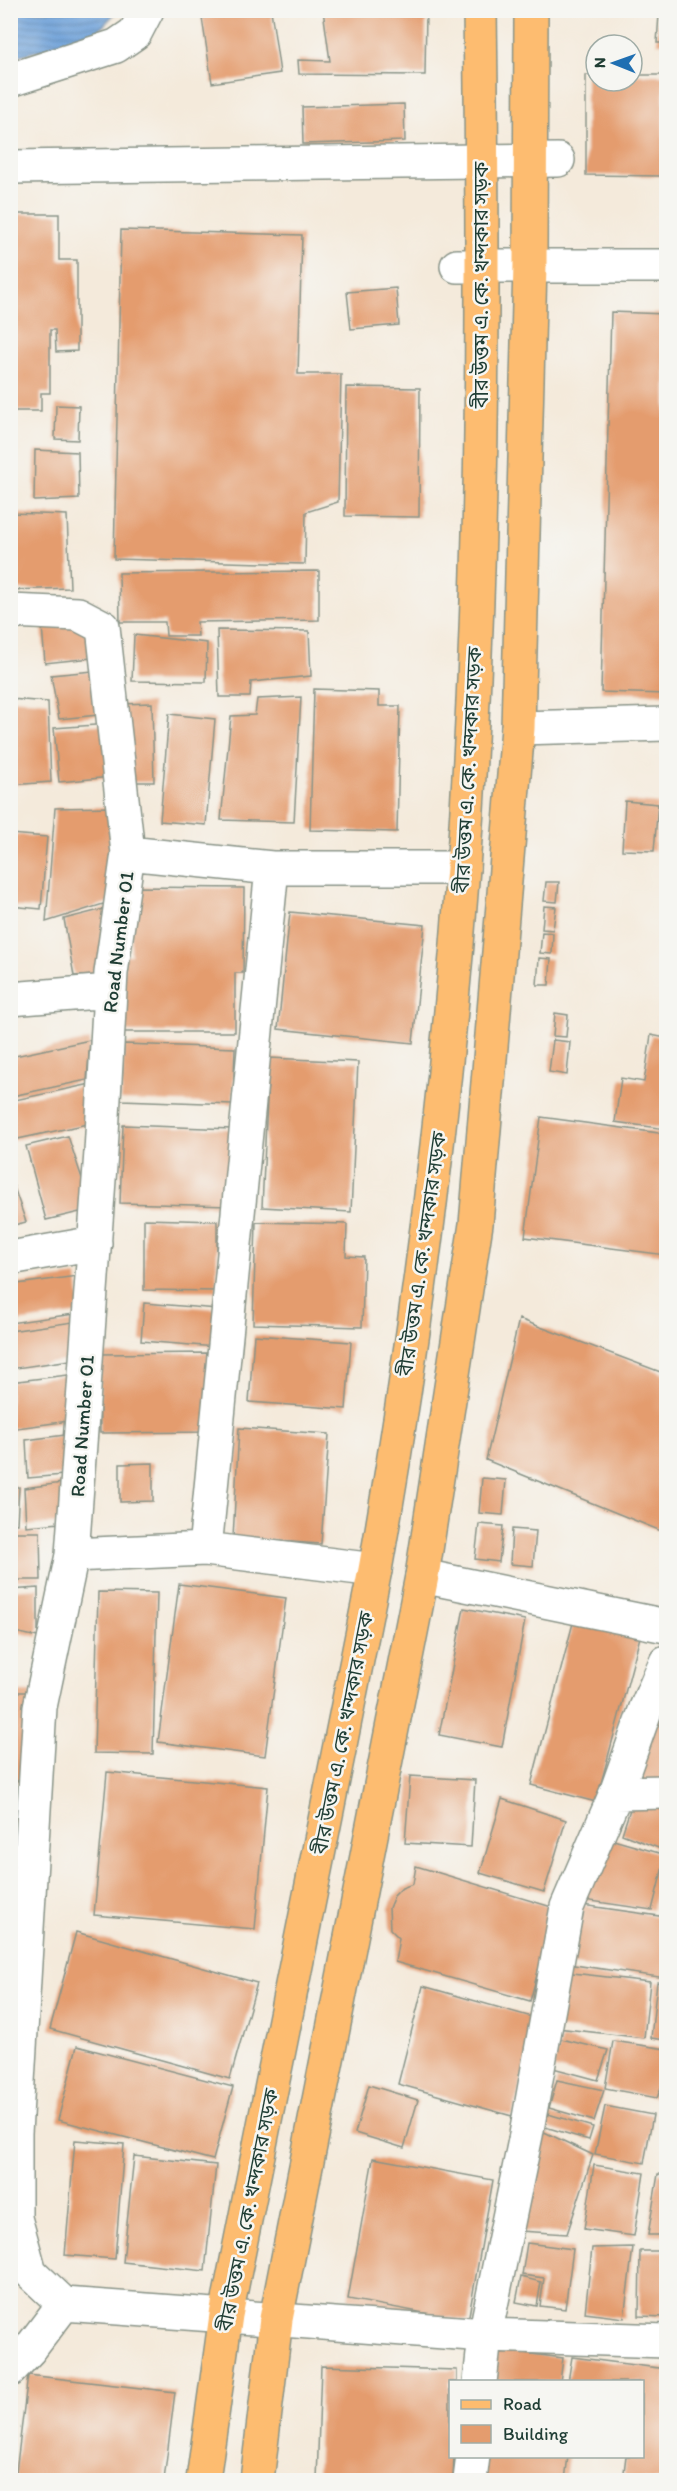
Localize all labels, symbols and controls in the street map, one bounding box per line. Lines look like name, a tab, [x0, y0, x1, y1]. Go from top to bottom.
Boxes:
north arrow	[584, 33, 644, 93]
text: N	[590, 57, 609, 68]
street label: বীর উত্তম এ. কে. খন্দকার সড়ক	[469, 161, 493, 409]
street label: বীর উত্তম এ. কে. খন্দকার সড়ক	[450, 645, 486, 895]
street label: Road Number 01	[97, 870, 139, 1014]
street label: বীর উত্তম এ. কে. খন্দকার সড়ক	[393, 1129, 451, 1379]
street label: Road Number 01	[65, 1354, 99, 1498]
street label: বীর উত্তম এ. কে. খন্দকার সড়ক	[307, 1609, 378, 1857]
street label: বীর উত্তম এ. কে. খন্দকার সড়ক	[212, 2086, 283, 2334]
legend	[449, 2380, 644, 2458]
text: Road	[503, 2393, 542, 2415]
text: Building	[503, 2423, 569, 2445]

